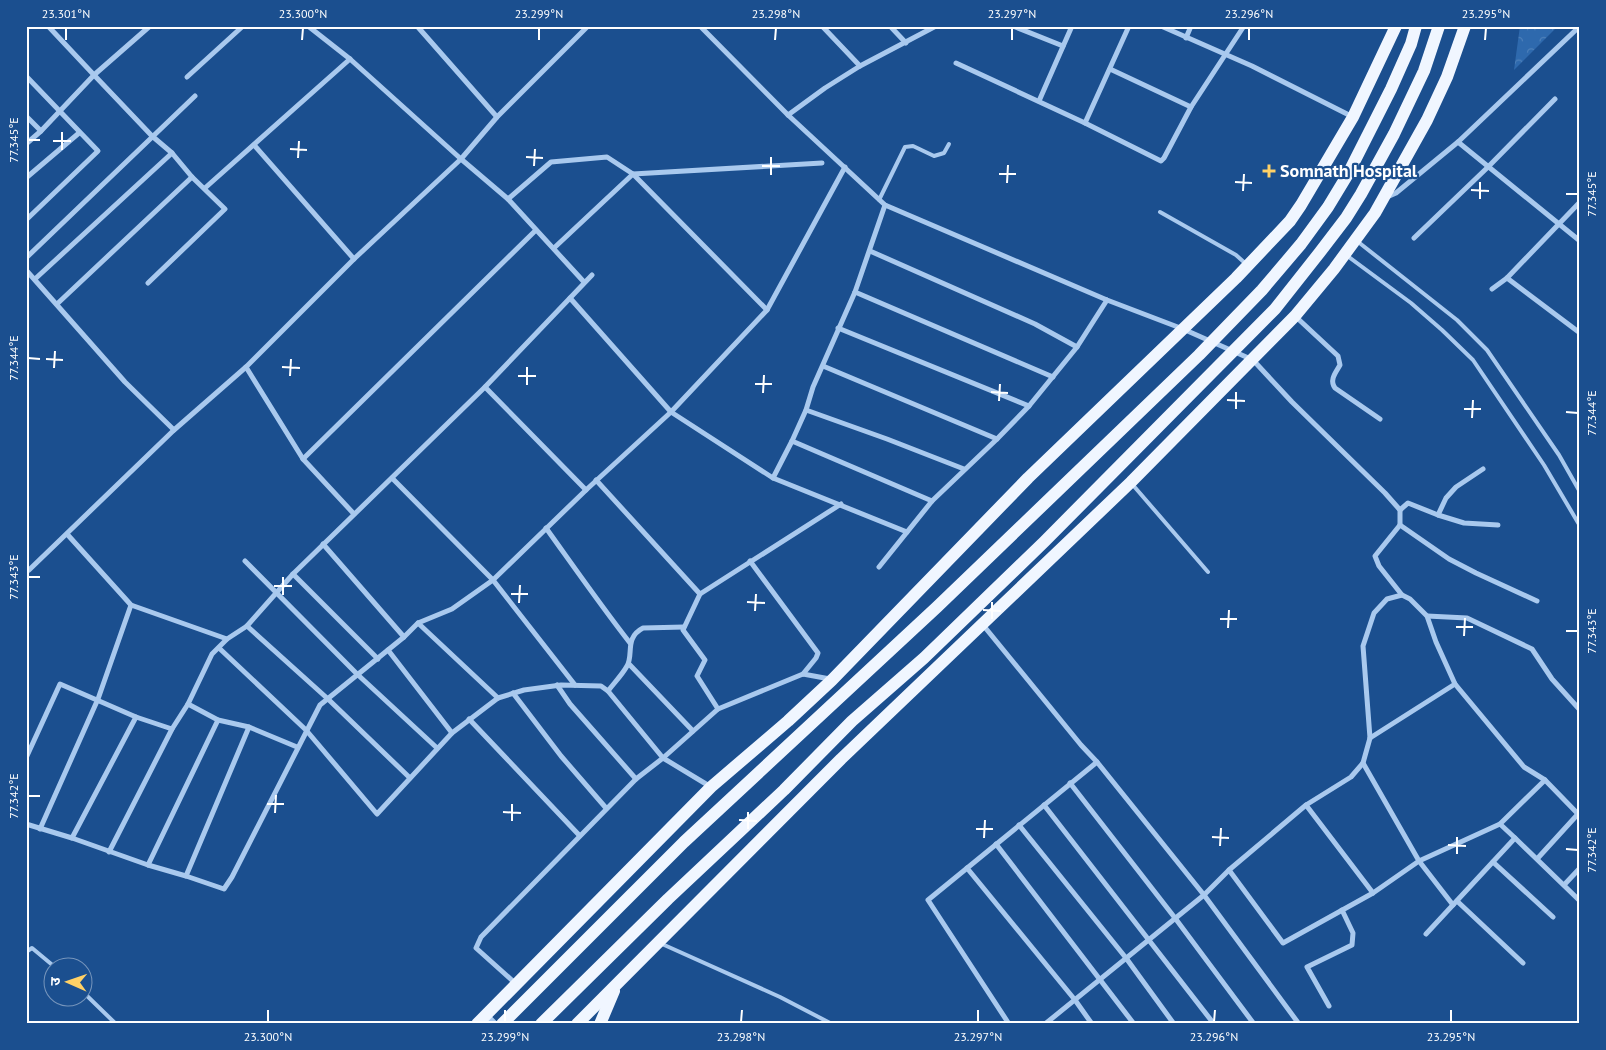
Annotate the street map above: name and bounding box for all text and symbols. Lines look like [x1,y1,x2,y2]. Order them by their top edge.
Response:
text: 23.301°N [42,6,90,21]
text: 23.300°N [279,6,327,21]
text: 23.299°N [515,6,563,21]
text: 23.298°N [752,6,800,21]
text: 23.297°N [988,6,1036,21]
text: 23.296°N [1225,6,1273,21]
text: 23.295°N [1462,6,1510,21]
text: 77.345°E [6,117,21,163]
place label: Somnath Hospital [1280,159,1418,182]
marker: Somnath Hospital [1262,164,1276,178]
text: 77.345°E [1584,171,1599,217]
text: 77.344°E [6,335,21,381]
text: 77.344°E [1584,390,1599,436]
text: 77.343°E [6,554,21,600]
text: 77.343°E [1584,608,1599,654]
text: 77.342°E [6,773,21,819]
text: 77.342°E [1584,827,1599,873]
north arrow [42,958,92,1008]
text: उ [46,976,64,986]
text: 23.300°N [244,1029,292,1044]
text: 23.299°N [481,1029,529,1044]
text: 23.298°N [717,1029,765,1044]
text: 23.297°N [954,1029,1002,1044]
text: 23.296°N [1190,1029,1238,1044]
text: 23.295°N [1427,1029,1475,1044]

